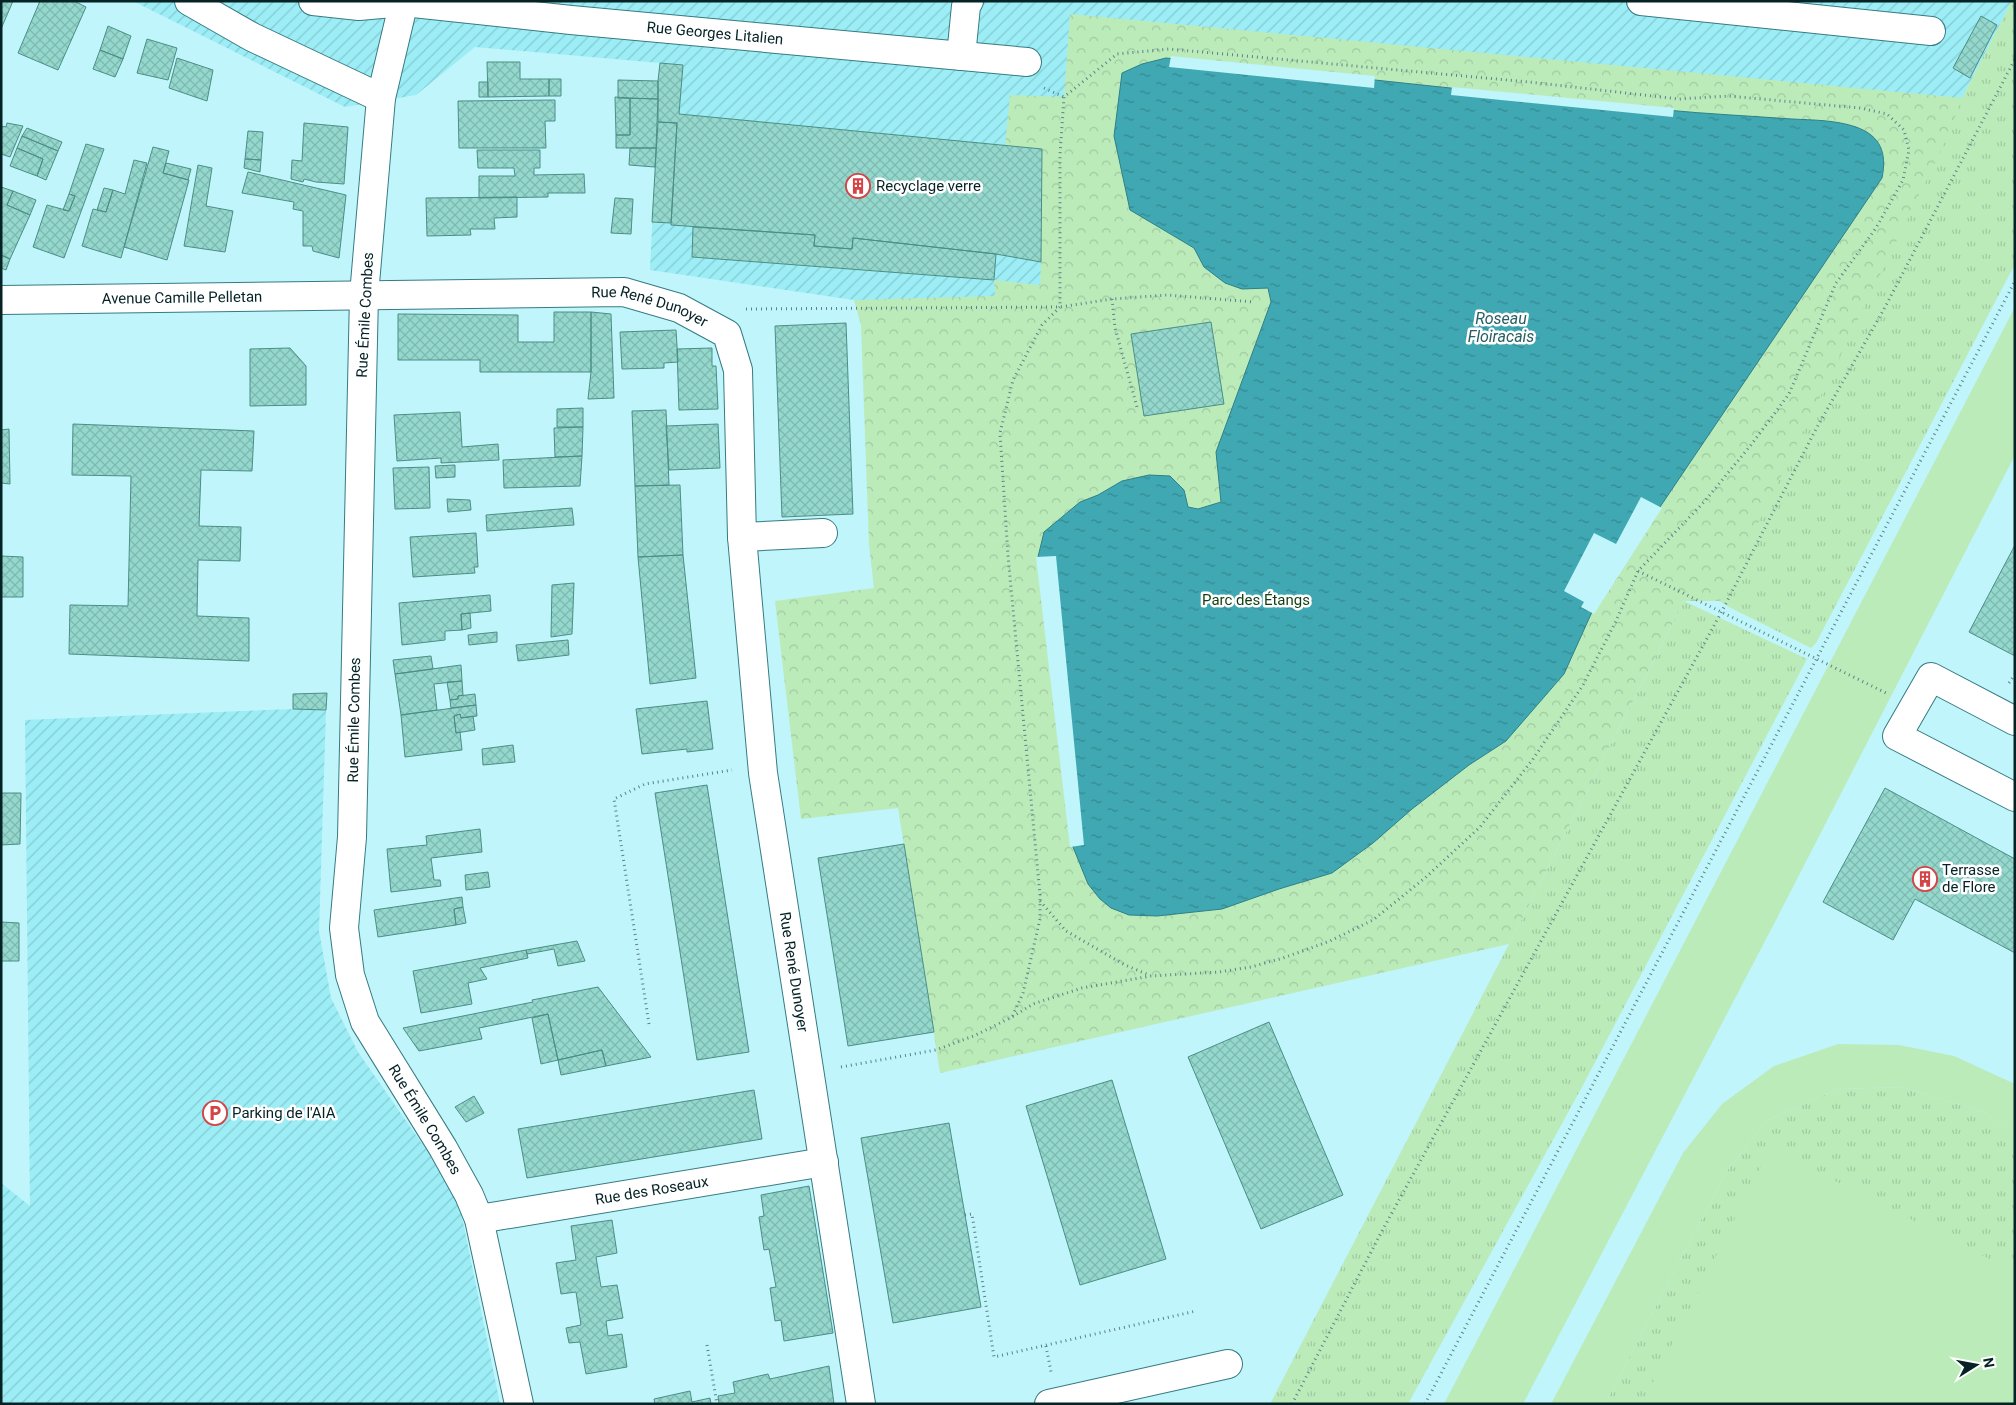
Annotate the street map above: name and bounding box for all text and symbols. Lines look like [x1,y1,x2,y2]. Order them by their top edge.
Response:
street label: Rue Georges Litalien [646,18,784,49]
building icon: Recyclage verre [845,173,871,199]
place label: Recyclage verre [876,177,981,195]
street label: Rue Émile Combes [353,252,377,378]
street label: Rue René Dunoyer [591,282,711,331]
street label: Avenue Camille Pelletan [102,288,262,308]
water label: Roseau Floiracais [1468,309,1534,346]
park label: Parc des Étangs [1202,591,1310,609]
street label: Rue Émile Combes [344,657,364,783]
place label: Terrasse de Flore [1942,861,2000,896]
building icon: Terrasse de Flore [1912,866,1938,892]
street label: Rue René Dunoyer [776,911,812,1033]
street label: Rue Émile Combes [385,1061,465,1178]
parking icon: Parking de l'AIA [202,1100,228,1126]
place label: Parking de l'AIA [232,1104,336,1122]
street label: Rue des Roseaux [594,1172,710,1209]
north arrow [1951,1340,2001,1390]
text: N [1980,1356,1998,1369]

